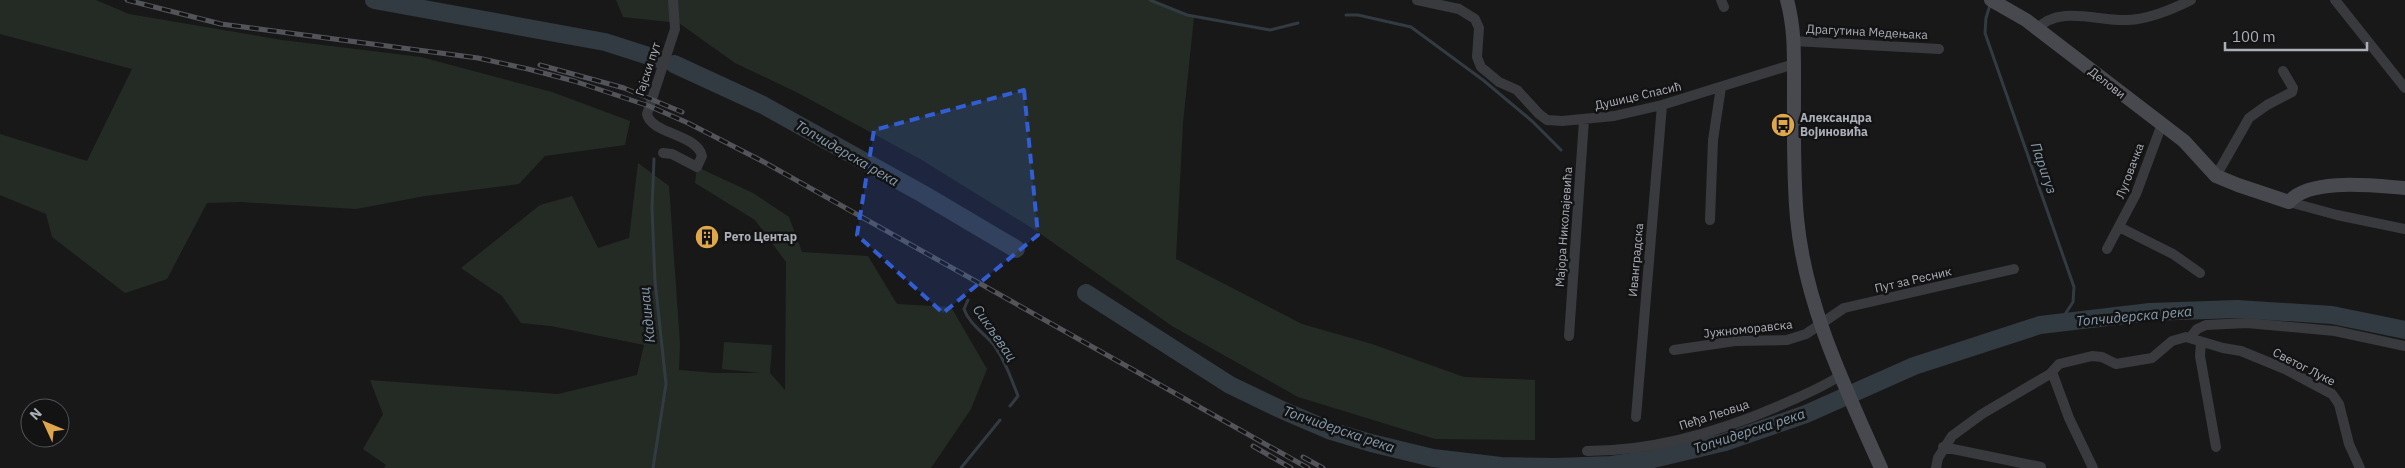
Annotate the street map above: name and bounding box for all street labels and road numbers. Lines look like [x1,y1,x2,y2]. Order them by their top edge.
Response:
street label: Драгутина Медењака [1806,21,1929,42]
street label: Гајски пут [632,40,663,98]
street label: Делови [2086,64,2129,102]
street label: Душице Спасић [1593,78,1683,113]
street label: Луговачка [2112,140,2147,201]
street label: Мајора Николајевића [1552,166,1575,288]
street label: Иванградска [1625,222,1646,297]
street label: Пут за Ресник [1873,263,1953,296]
street label: Јужноморавска [1703,316,1794,341]
street label: Светог Луке [2271,344,2338,389]
street label: Пеђа Леовца [1677,396,1751,433]

